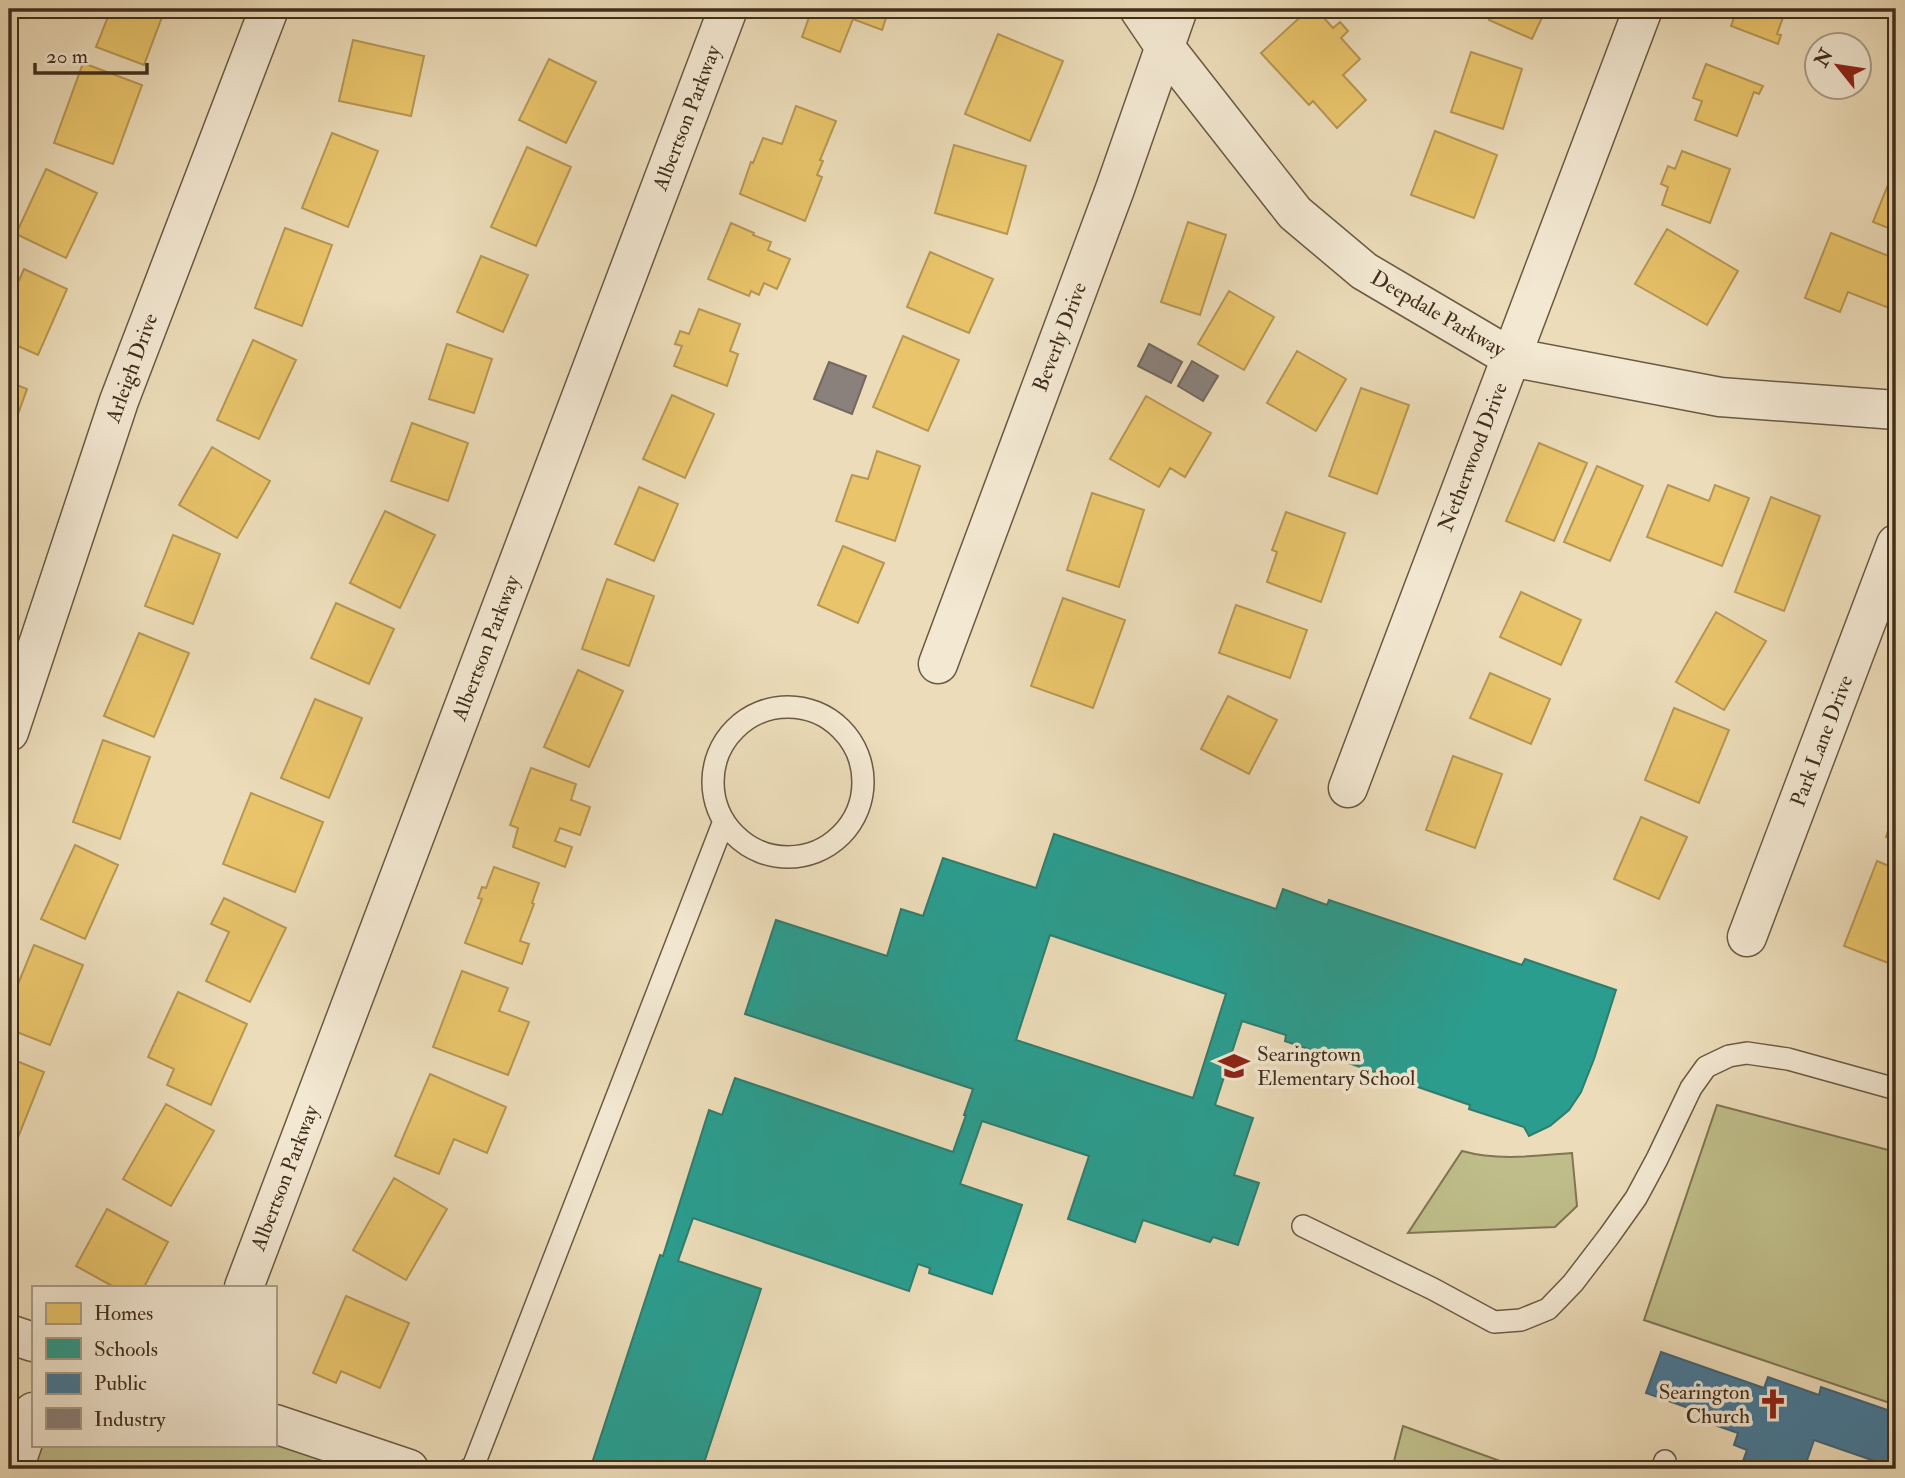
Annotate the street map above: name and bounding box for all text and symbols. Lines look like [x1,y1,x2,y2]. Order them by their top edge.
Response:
scale bar [35,32,147,76]
north arrow [1804,32,1874,102]
street label: Albertson Parkway [647,41,727,195]
text: 20 m [46,43,88,70]
text: N [1809,44,1839,72]
street label: Deepdale Parkway [1366,264,1511,364]
street label: Beverly Drive [1027,278,1093,395]
street label: Arleigh Drive [99,309,164,427]
street label: Netherwood Drive [1432,378,1514,535]
street label: Albertson Parkway [446,571,526,725]
street label: Park Lane Drive [1785,671,1860,811]
place label: Searingtown Elementary School [1257,1041,1416,1092]
school or university icon: Searingtown Elementary School [1217,1049,1251,1083]
street label: Albertson Parkway [245,1101,325,1255]
legend [32,1286,276,1446]
text: Homes [94,1300,153,1327]
text: Schools [94,1336,158,1363]
text: Public [94,1370,147,1397]
place label: Searington Church [1659,1379,1750,1430]
church icon: Searington Church [1756,1387,1790,1421]
text: Industry [94,1406,166,1433]

